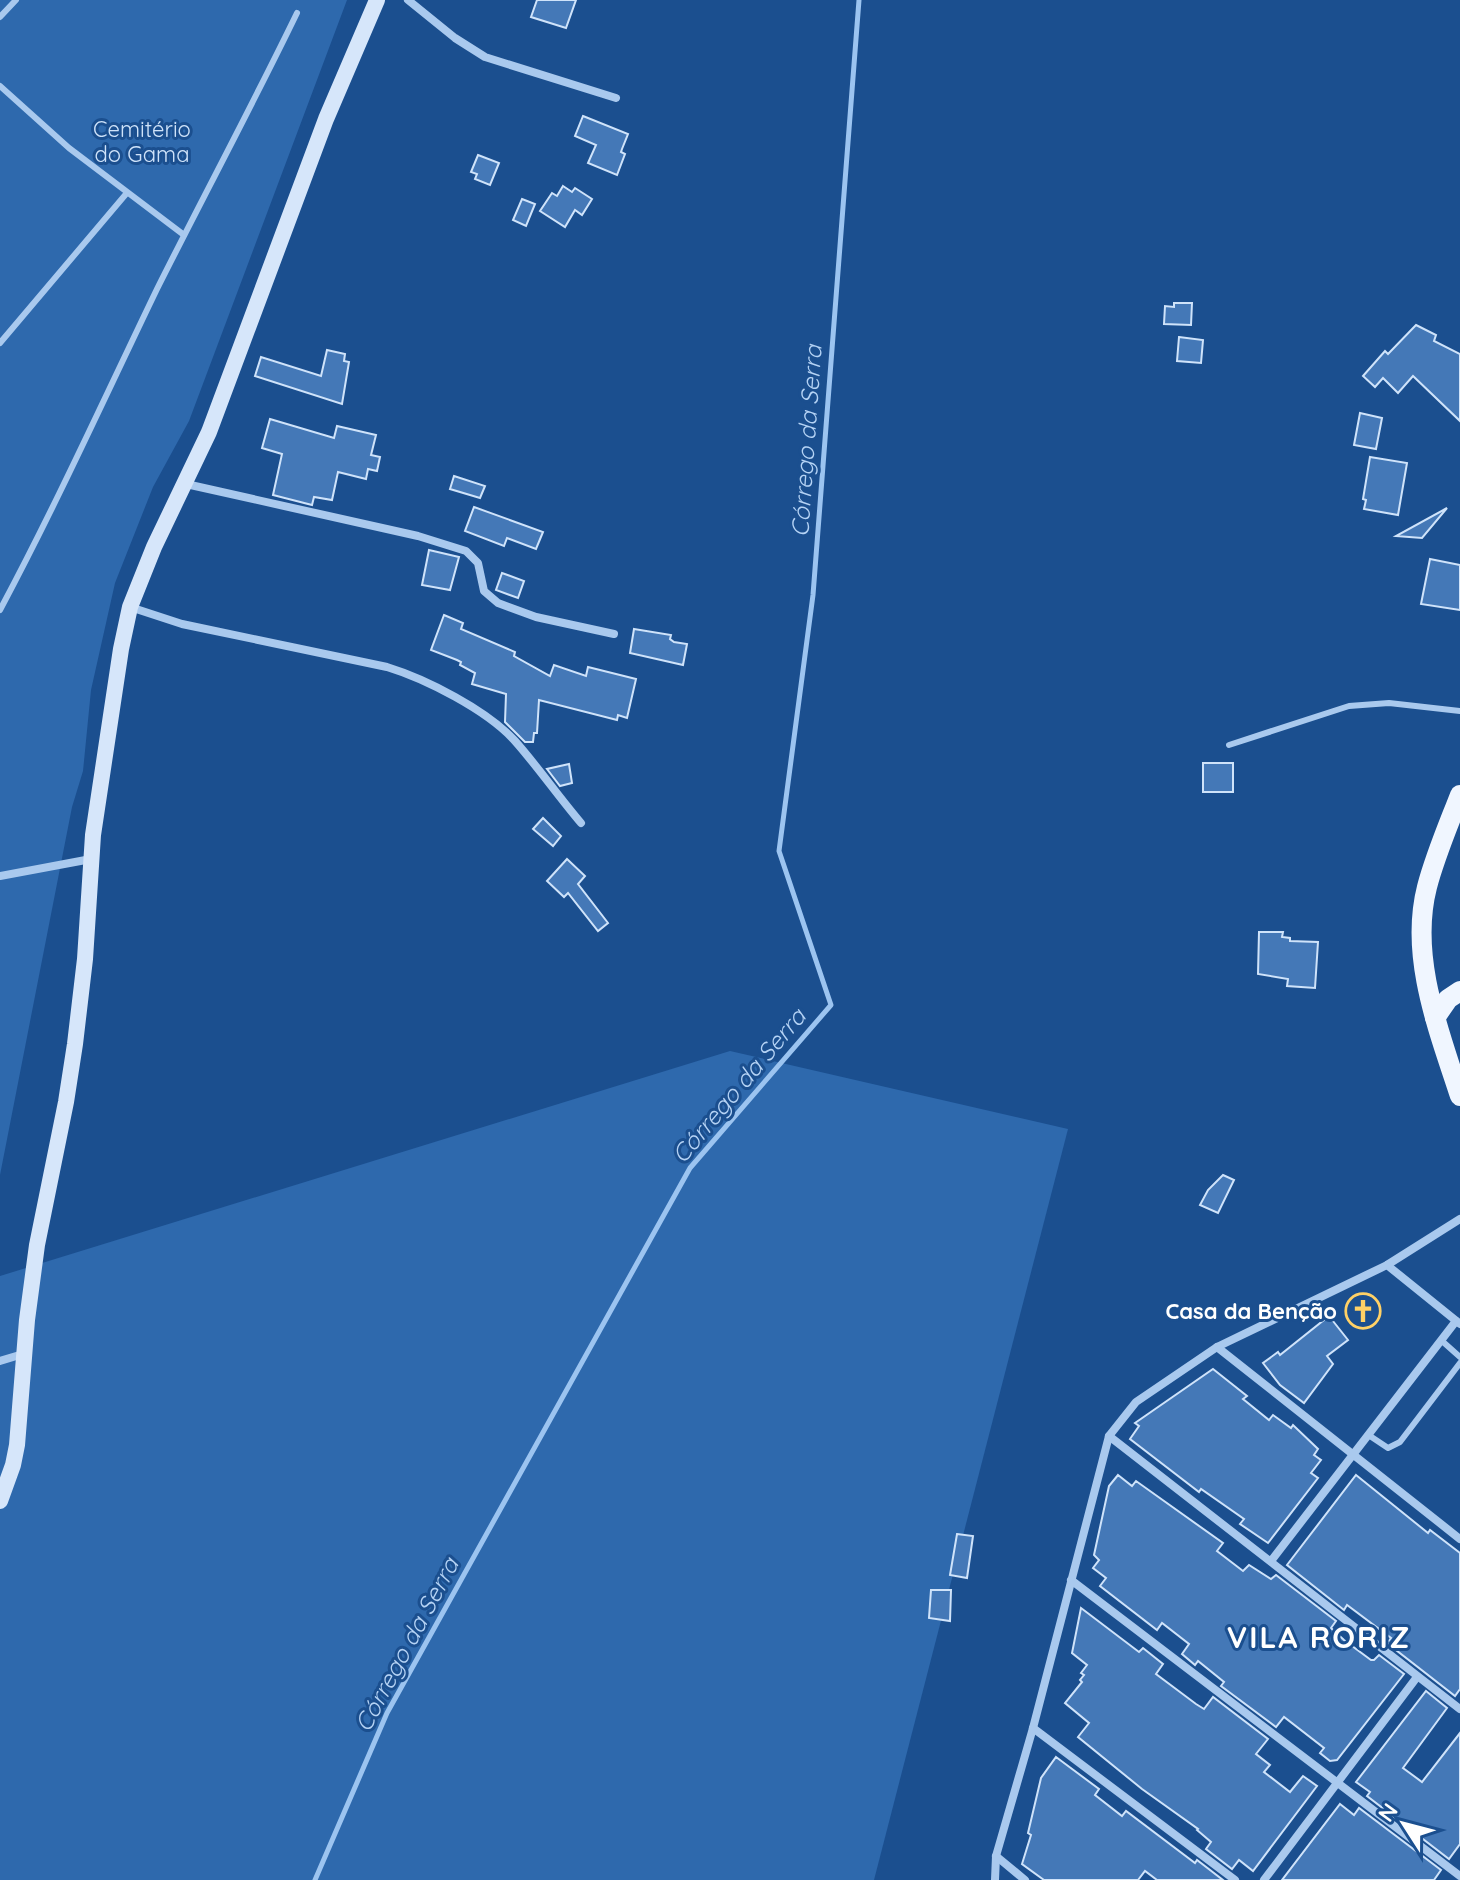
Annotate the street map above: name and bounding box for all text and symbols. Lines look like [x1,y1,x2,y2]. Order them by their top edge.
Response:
park label: Cemitério do Gama [93,115,191,168]
water label: Córrego da Serra [784,342,828,538]
water label: Córrego da Serra [665,1001,813,1169]
church icon: Casa da Benção [1344,1292,1382,1330]
place label: Casa da Benção [1165,1297,1337,1325]
water label: Córrego da Serra [348,1551,465,1737]
district label: VILA RORIZ [1227,1618,1411,1656]
north arrow [1364,1784,1444,1864]
text: N [1372,1797,1404,1827]

